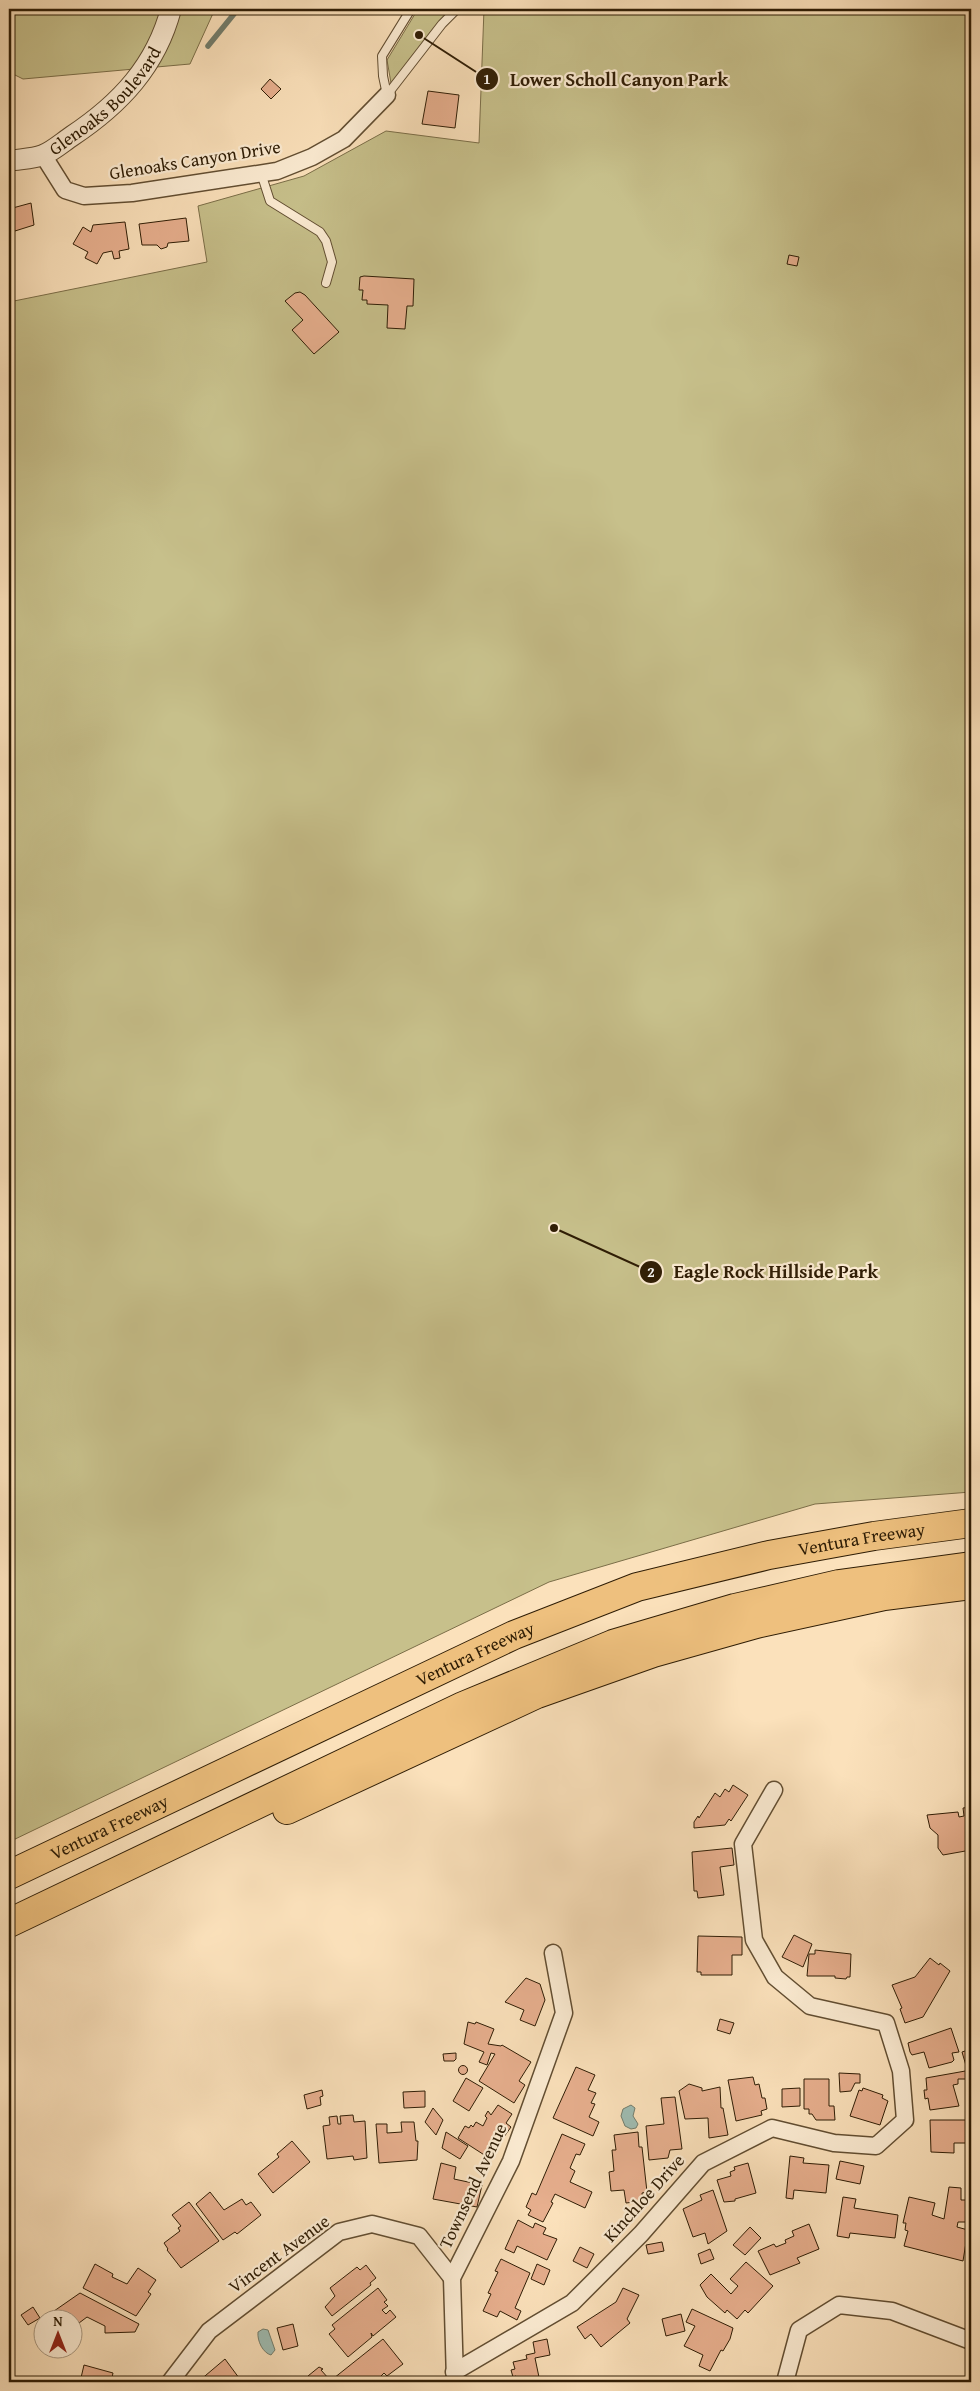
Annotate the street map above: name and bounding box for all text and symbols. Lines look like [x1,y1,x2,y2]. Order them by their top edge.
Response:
street label: Glenoaks Boulevard [43,41,168,162]
callout: Lower Scholl Canyon Park [475,62,738,96]
text: Lower Scholl Canyon Park [510,65,728,93]
text: 1 [483,68,491,89]
street label: Glenoaks Canyon Drive [107,133,282,186]
callout: Eagle Rock Hillside Park [639,1255,888,1289]
text: Eagle Rock Hillside Park [674,1257,878,1285]
text: 2 [647,1261,655,1282]
street label: Ventura Freeway [796,1515,927,1562]
street label: Ventura Freeway [411,1614,538,1693]
street label: Ventura Freeway [45,1787,173,1867]
street label: Townsend Avenue [432,2119,513,2253]
street label: Kinchloe Drive [597,2148,691,2248]
street label: Vincent Avenue [223,2208,335,2300]
north arrow [32,2308,82,2358]
text: N [53,2311,63,2331]

